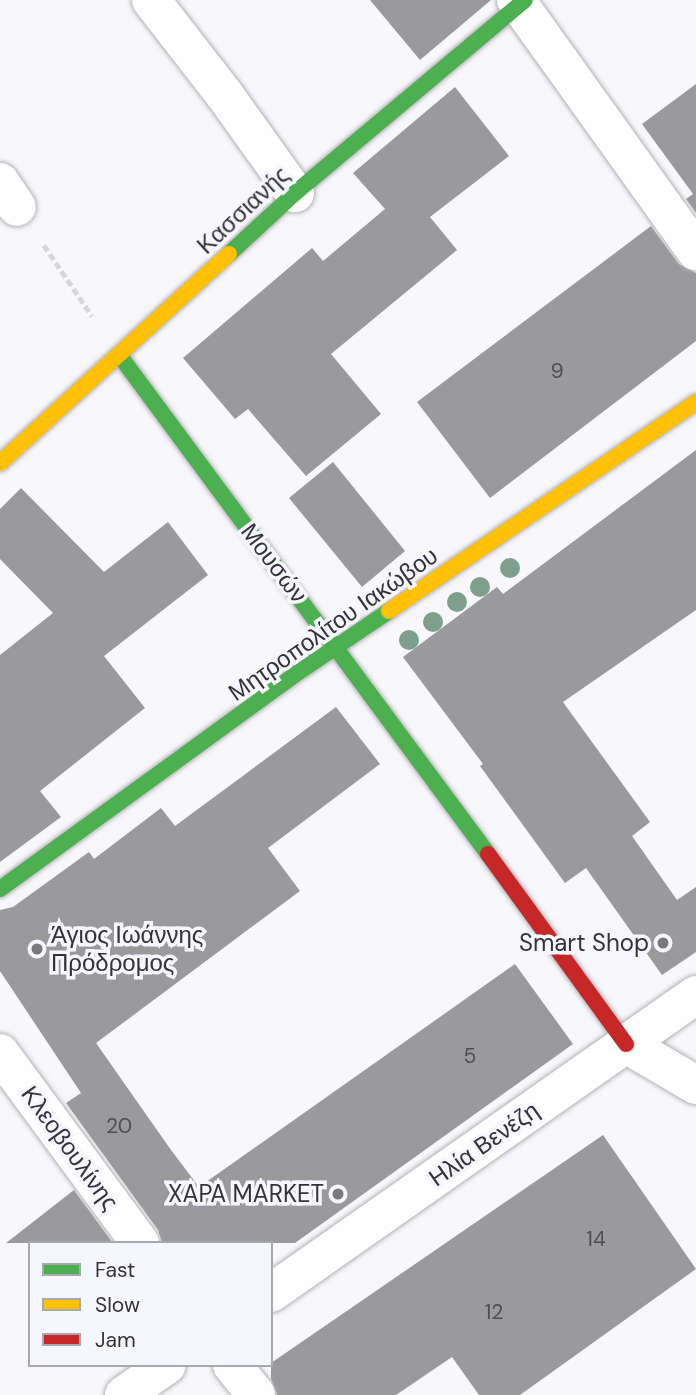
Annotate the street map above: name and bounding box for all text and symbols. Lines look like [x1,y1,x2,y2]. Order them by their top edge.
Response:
street label: Κασσιανής [191,160,295,260]
house number: 9 [550,358,564,384]
street label: Μουσών [235,518,313,608]
street label: Μητροπολίτου Ιακώβου [223,541,443,707]
place label: Άγιος Ιωάννης Πρόδρομος [51,921,203,977]
place label: Smart Shop [519,929,649,957]
marker: Smart Shop [655,935,671,951]
marker: Άγιος Ιωάννης Πρόδρομος [29,941,45,957]
house number: 5 [464,1043,476,1069]
street label: Κλεοβουλίνης [15,1080,125,1216]
street label: Ηλία Βενέζη [423,1096,545,1192]
house number: 20 [106,1113,132,1139]
place label: XAPA MARKET [168,1180,324,1208]
marker: XAPA MARKET [330,1186,346,1202]
house number: 14 [586,1226,606,1252]
legend [28,1241,273,1367]
text: Fast [95,1256,135,1284]
text: Slow [95,1291,140,1319]
house number: 12 [485,1299,503,1325]
text: Jam [95,1326,136,1354]

